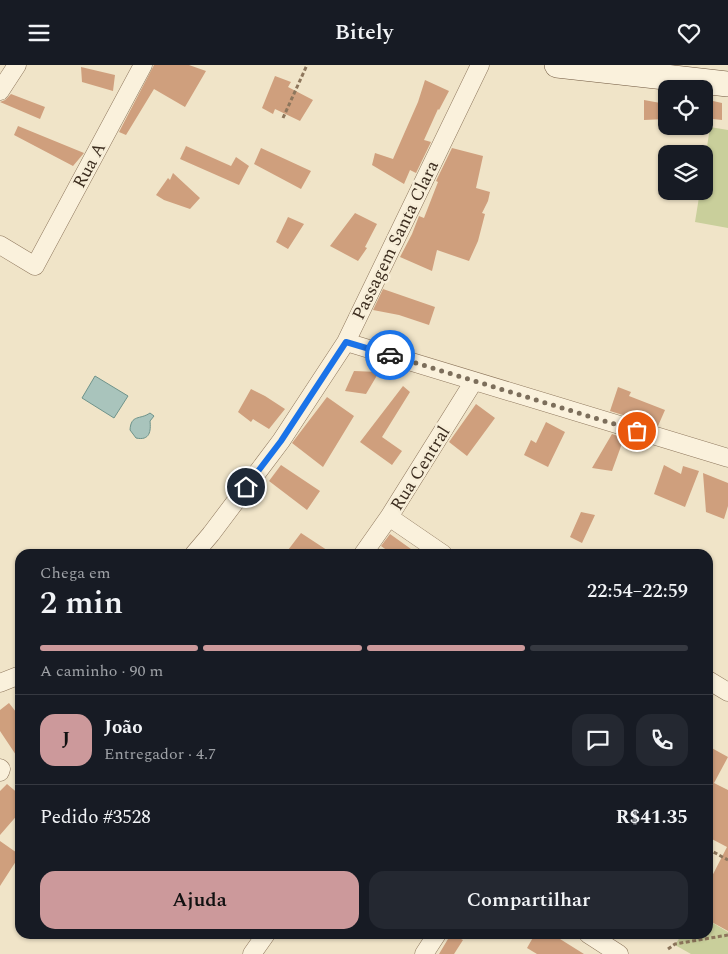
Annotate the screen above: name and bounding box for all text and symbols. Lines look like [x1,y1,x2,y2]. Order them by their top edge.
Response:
text: Bitely [335,16,393,49]
icon: menu [25,19,53,47]
icon: heart [675,19,703,47]
map controls [658,80,713,200]
button: locate [658,80,713,135]
street label: Rua A [66,137,113,193]
button: layers [658,145,713,200]
street label: Passagem Santa Clara [345,156,446,325]
courier [365,330,415,380]
icon: car [376,341,404,369]
pin [616,410,658,452]
icon: bag [623,417,651,445]
street label: Rua Central [384,421,457,516]
pin [225,466,267,508]
icon: home [232,473,260,501]
text: Chega em [40,561,111,585]
text: 22:54–22:59 [587,577,688,606]
text: 2 min [40,579,123,628]
text: A caminho · 90 m [40,659,163,683]
text: João [104,713,143,742]
button: chat [572,714,624,766]
button: phone [636,714,688,766]
text: J [62,725,70,754]
text: Entregador · 4.7 [104,742,216,766]
text: Pedido #3528 [40,803,151,832]
text: R$41.35 [616,803,688,832]
button: Ajuda [40,871,359,929]
button: Compartilhar [369,871,688,929]

